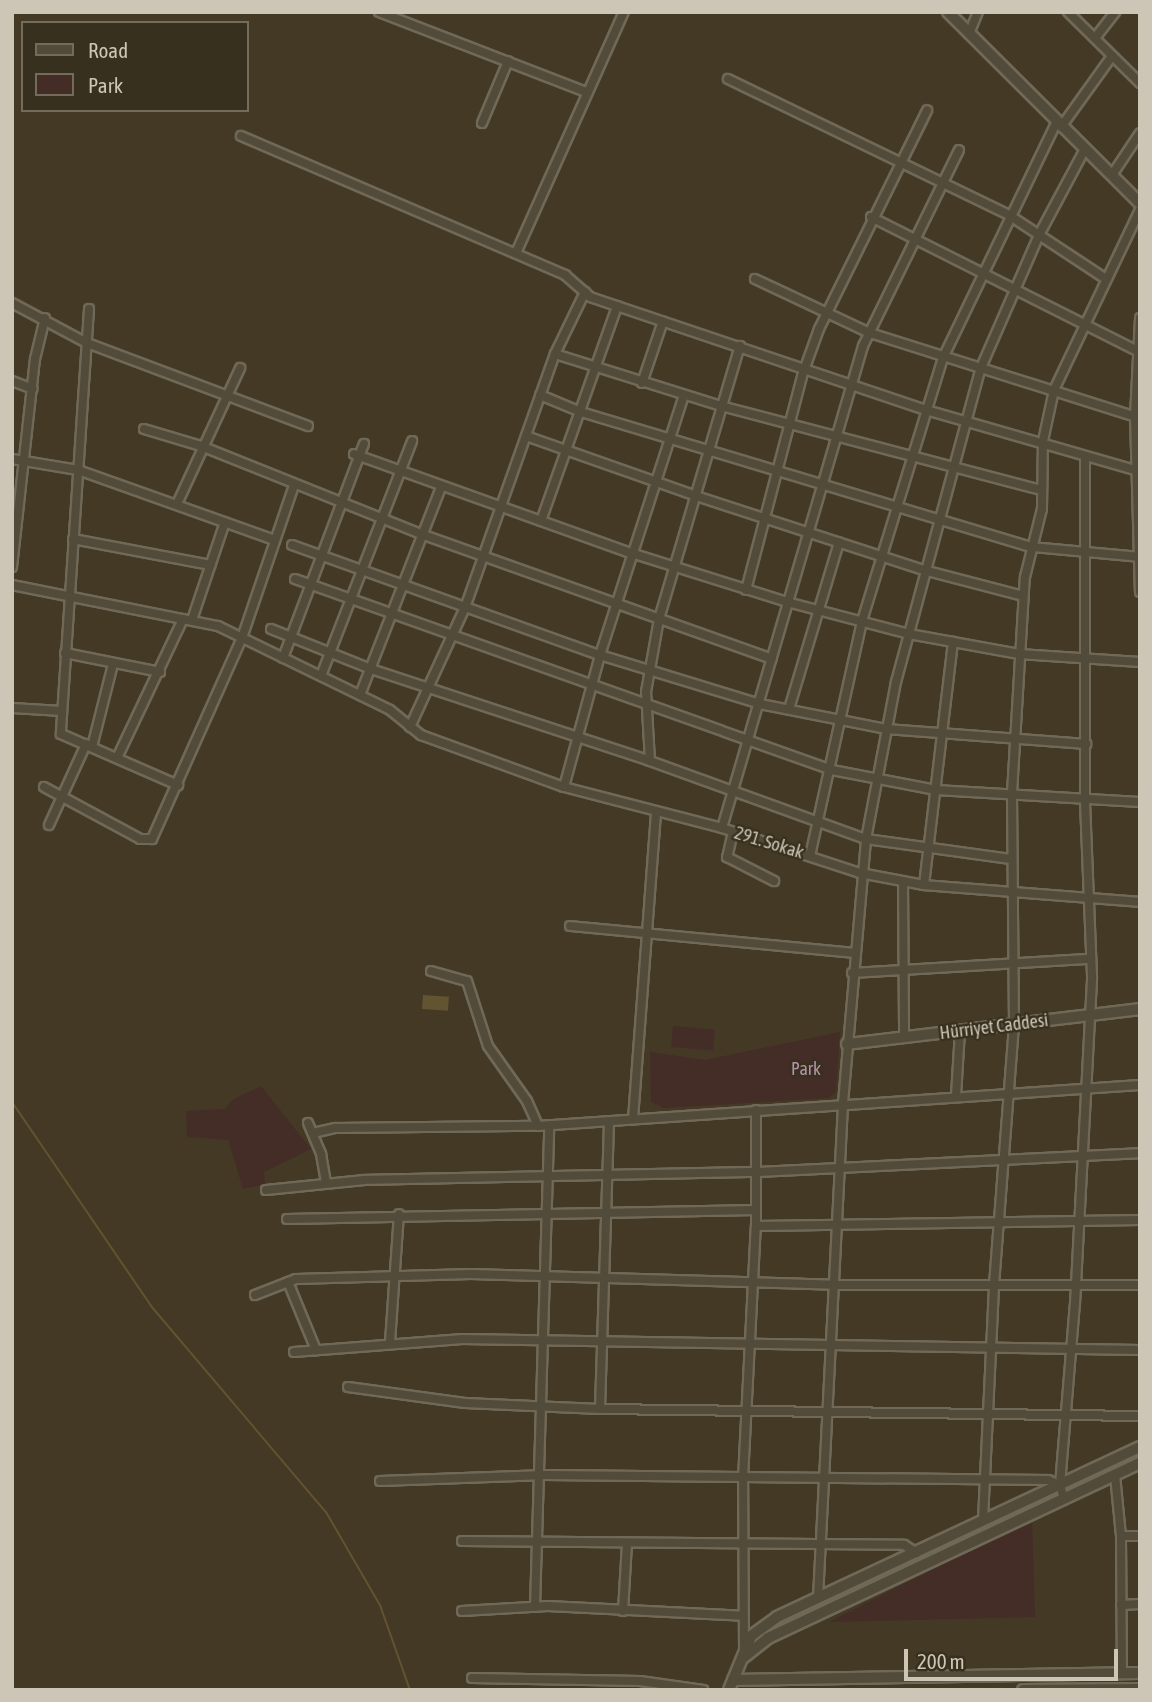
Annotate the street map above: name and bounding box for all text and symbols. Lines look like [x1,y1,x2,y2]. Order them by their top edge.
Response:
legend [21,21,248,112]
text: Road [88,38,128,62]
text: Park [88,73,123,97]
street label: 291. Sokak [732,822,806,864]
street label: Hürriyet Caddesi [939,1010,1049,1044]
park label: Park [791,1058,821,1080]
scale bar [907,1636,1120,1680]
text: 200 m [917,1649,965,1673]

